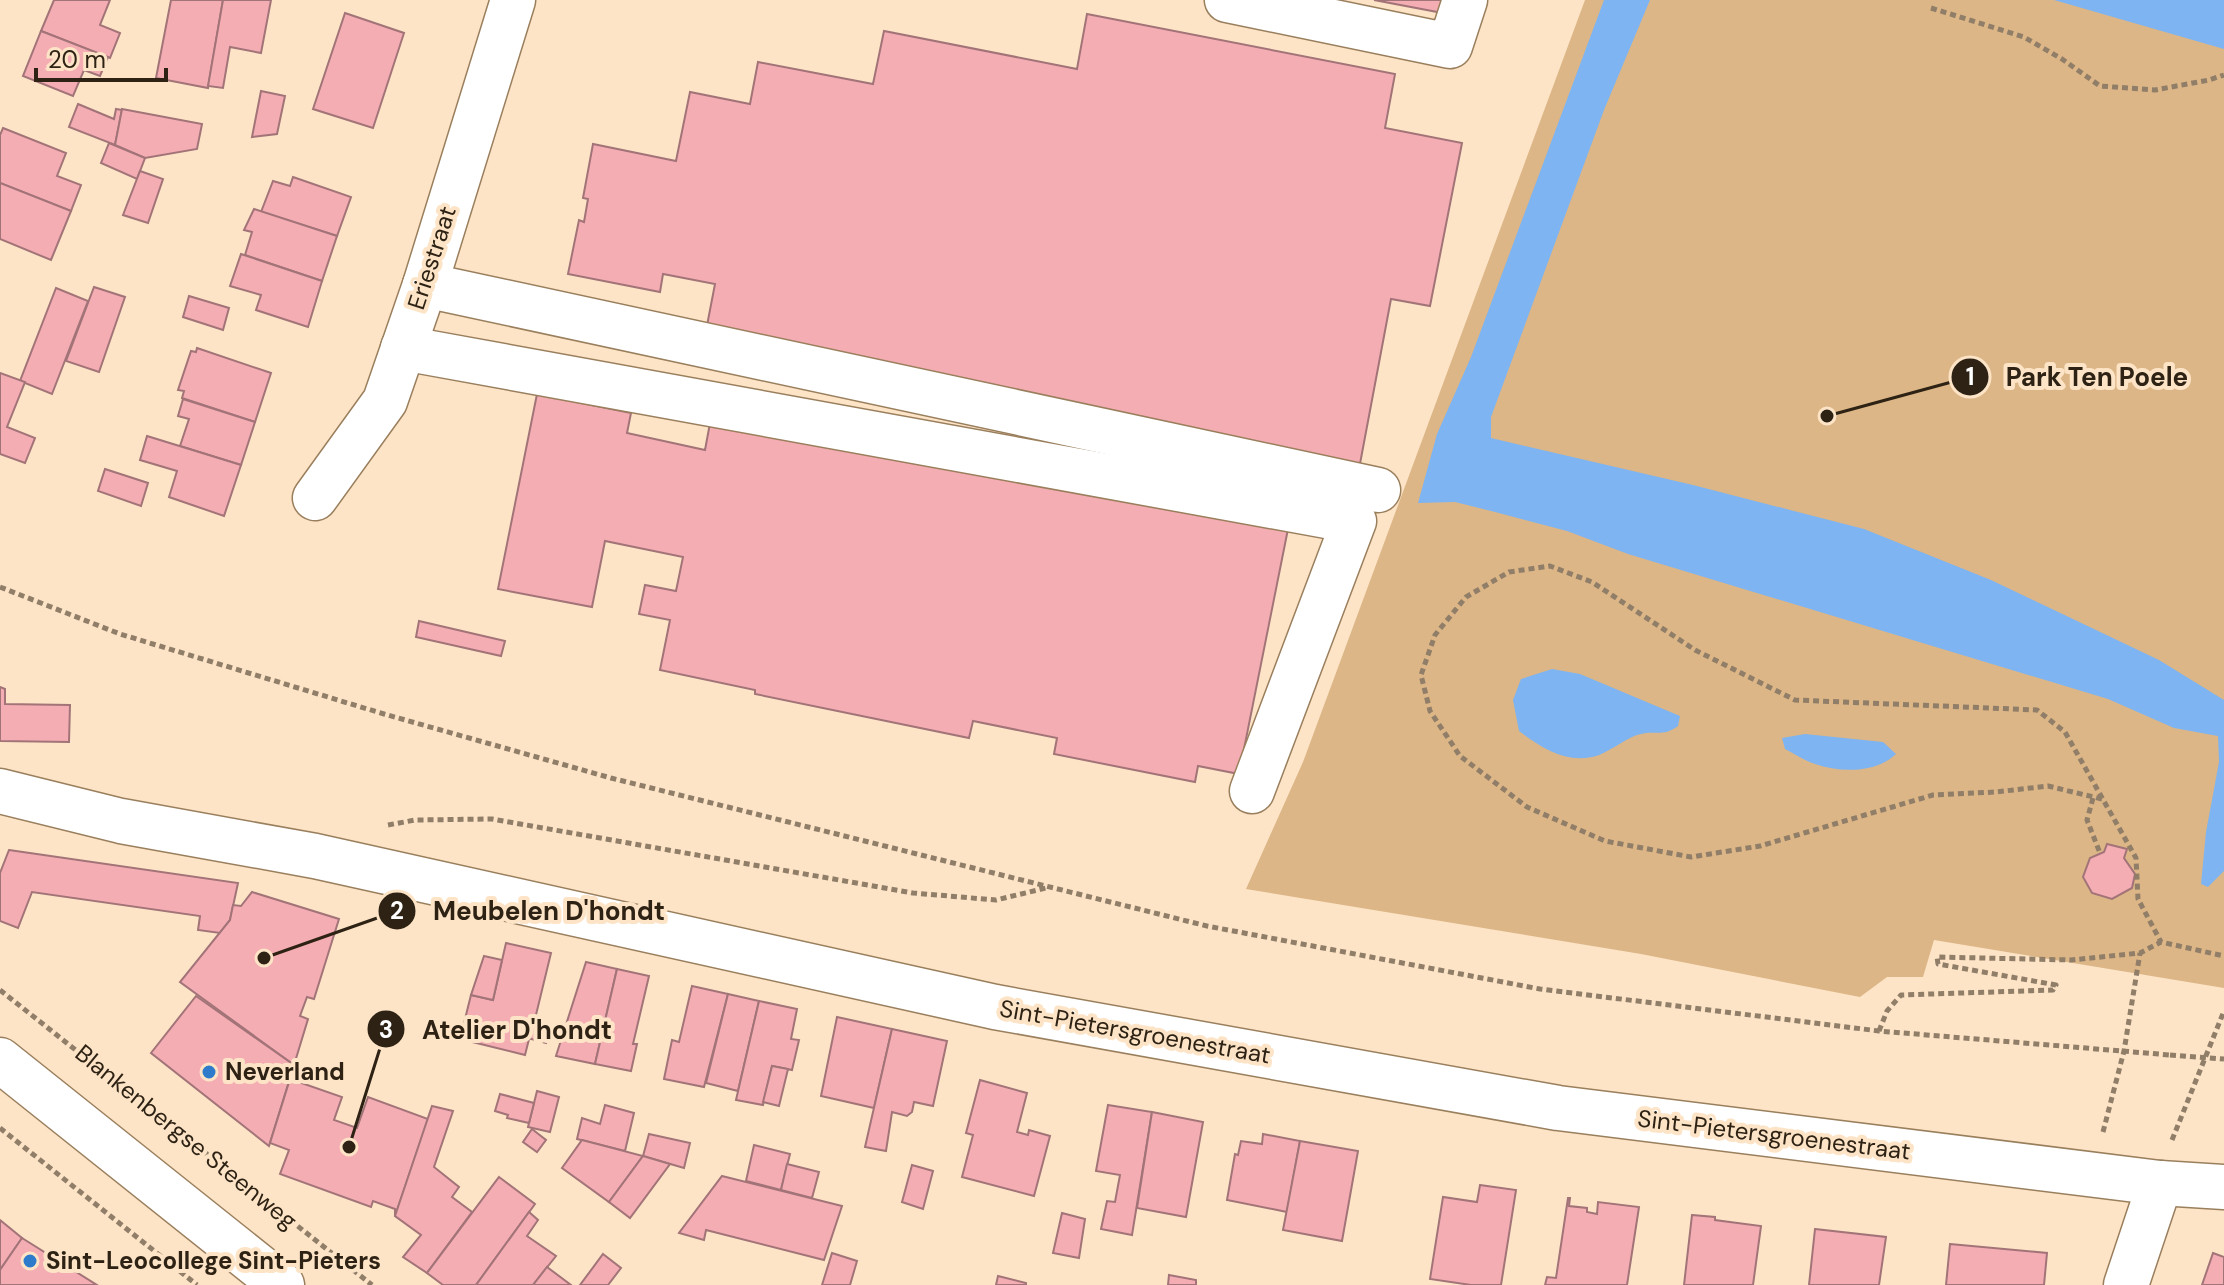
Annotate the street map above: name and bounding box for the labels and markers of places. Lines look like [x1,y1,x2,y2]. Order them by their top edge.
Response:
callout: Park Ten Poele [1950,352,2205,402]
callout: Meubelen D'hondt [377,886,681,936]
callout: Atelier D'hondt [366,1004,628,1054]
place label: Neverland [225,1056,345,1087]
marker: Neverland [200,1063,218,1081]
place label: Sint-Leocollege Sint-Pieters [46,1245,381,1276]
marker: Sint-Leocollege Sint-Pieters [21,1252,39,1270]

